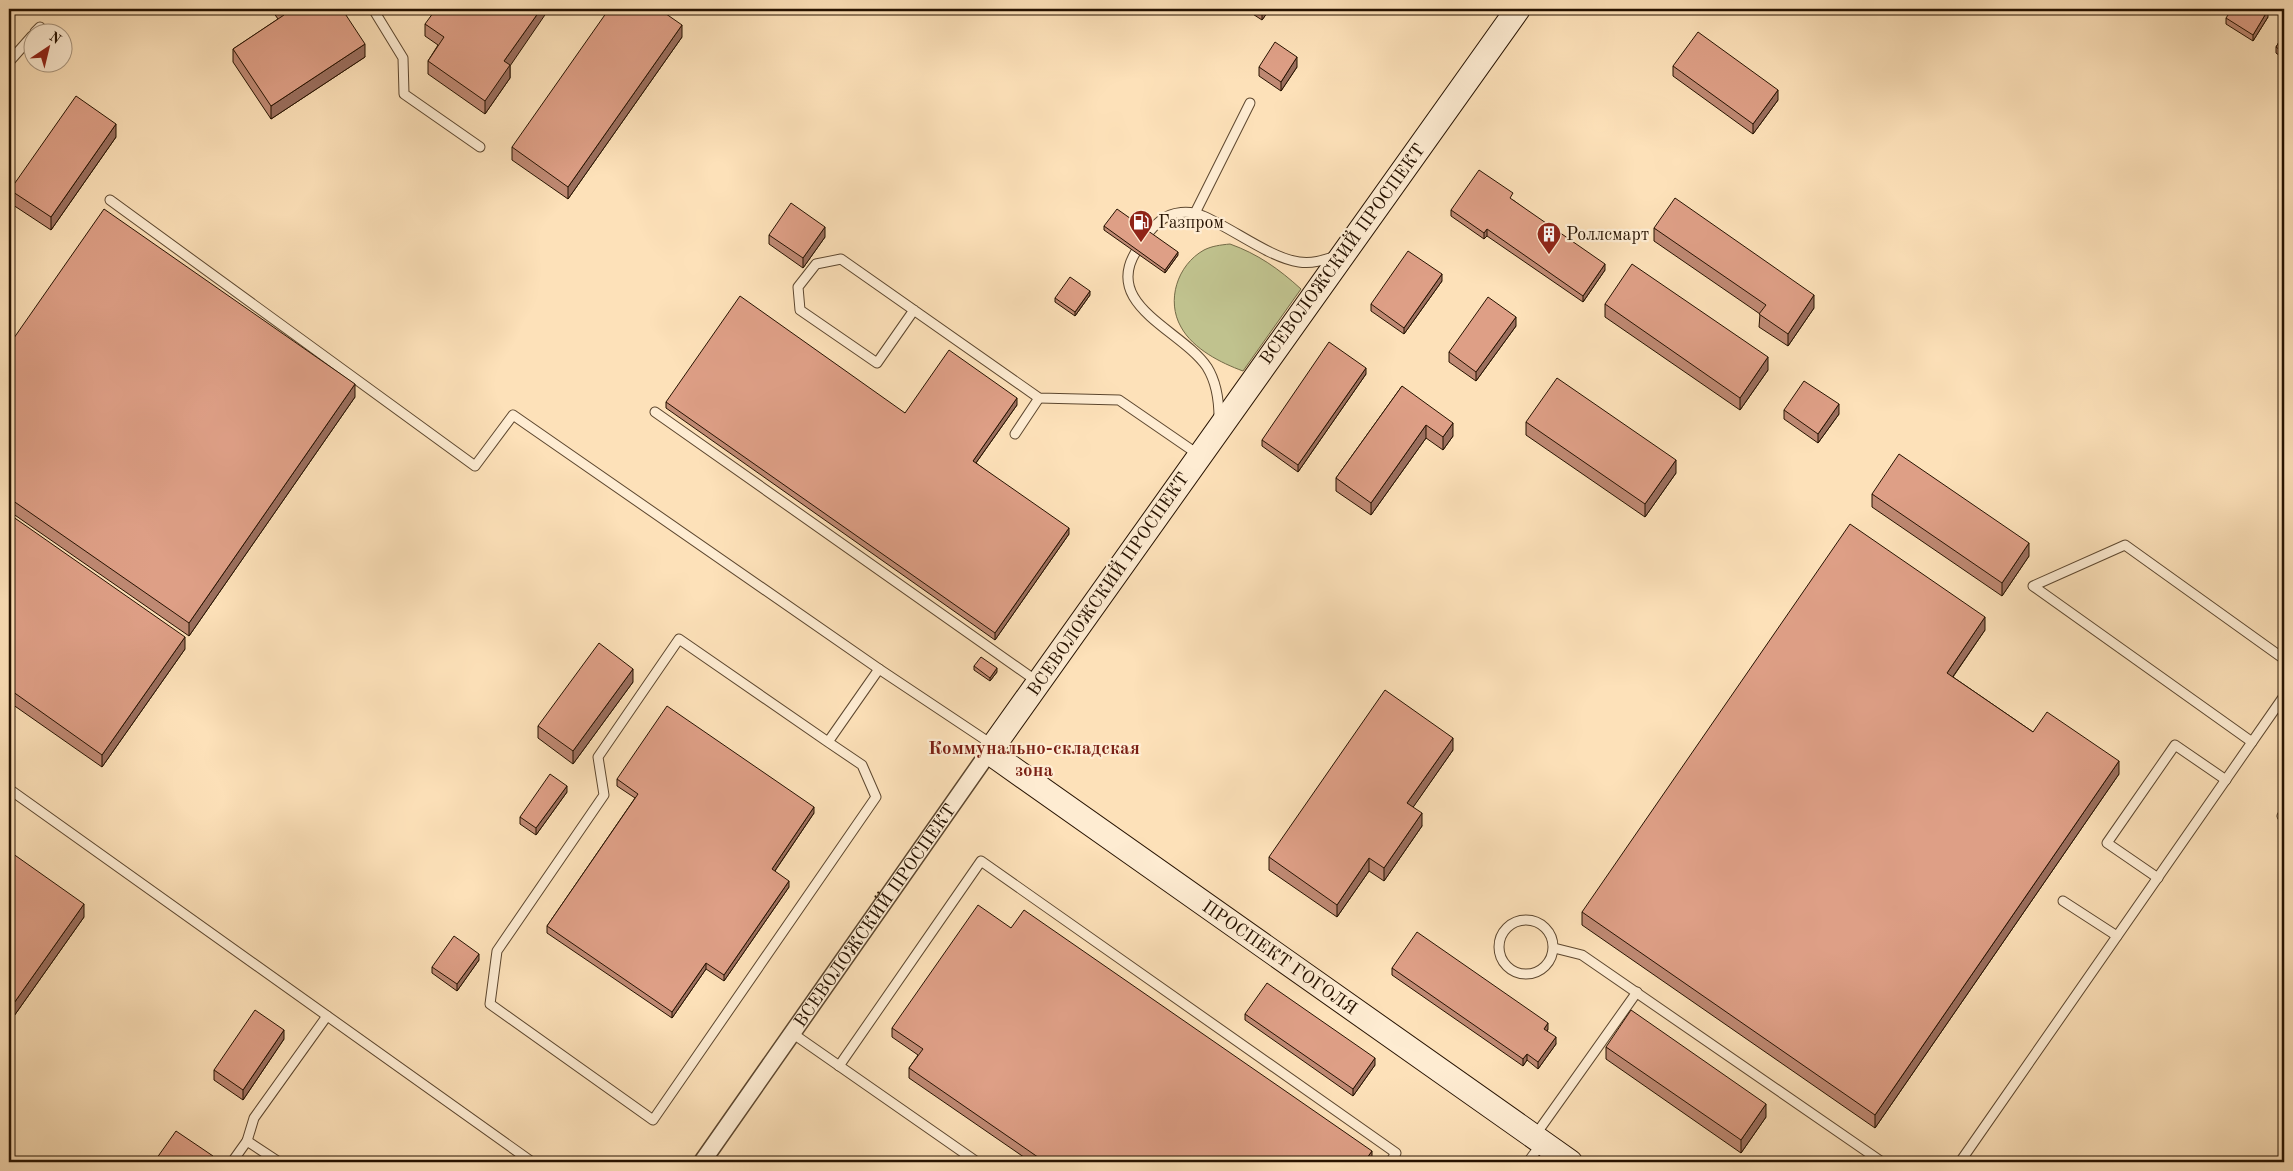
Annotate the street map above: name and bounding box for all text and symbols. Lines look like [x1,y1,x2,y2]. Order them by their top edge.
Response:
north arrow [22,22,72,72]
text: N [46,29,64,47]
street label: ВСЕВОЛОЖСКИЙ ПРОСПЕКТ [1254,139,1429,368]
fuel station icon: Газпром [1128,209,1154,243]
place label: Газпром [1158,214,1224,232]
building icon: Роллсмарт [1536,221,1562,255]
place label: Роллсмарт [1566,226,1649,244]
street label: ВСЕВОЛОЖСКИЙ ПРОСПЕКТ [1021,467,1193,699]
district label: Коммунально-складская зона [928,740,1140,781]
street label: ВСЕВОЛОЖСКИЙ ПРОСПЕКТ [791,801,960,1031]
street label: ПРОСПЕКТ ГОГОЛЯ [1199,898,1360,1019]

